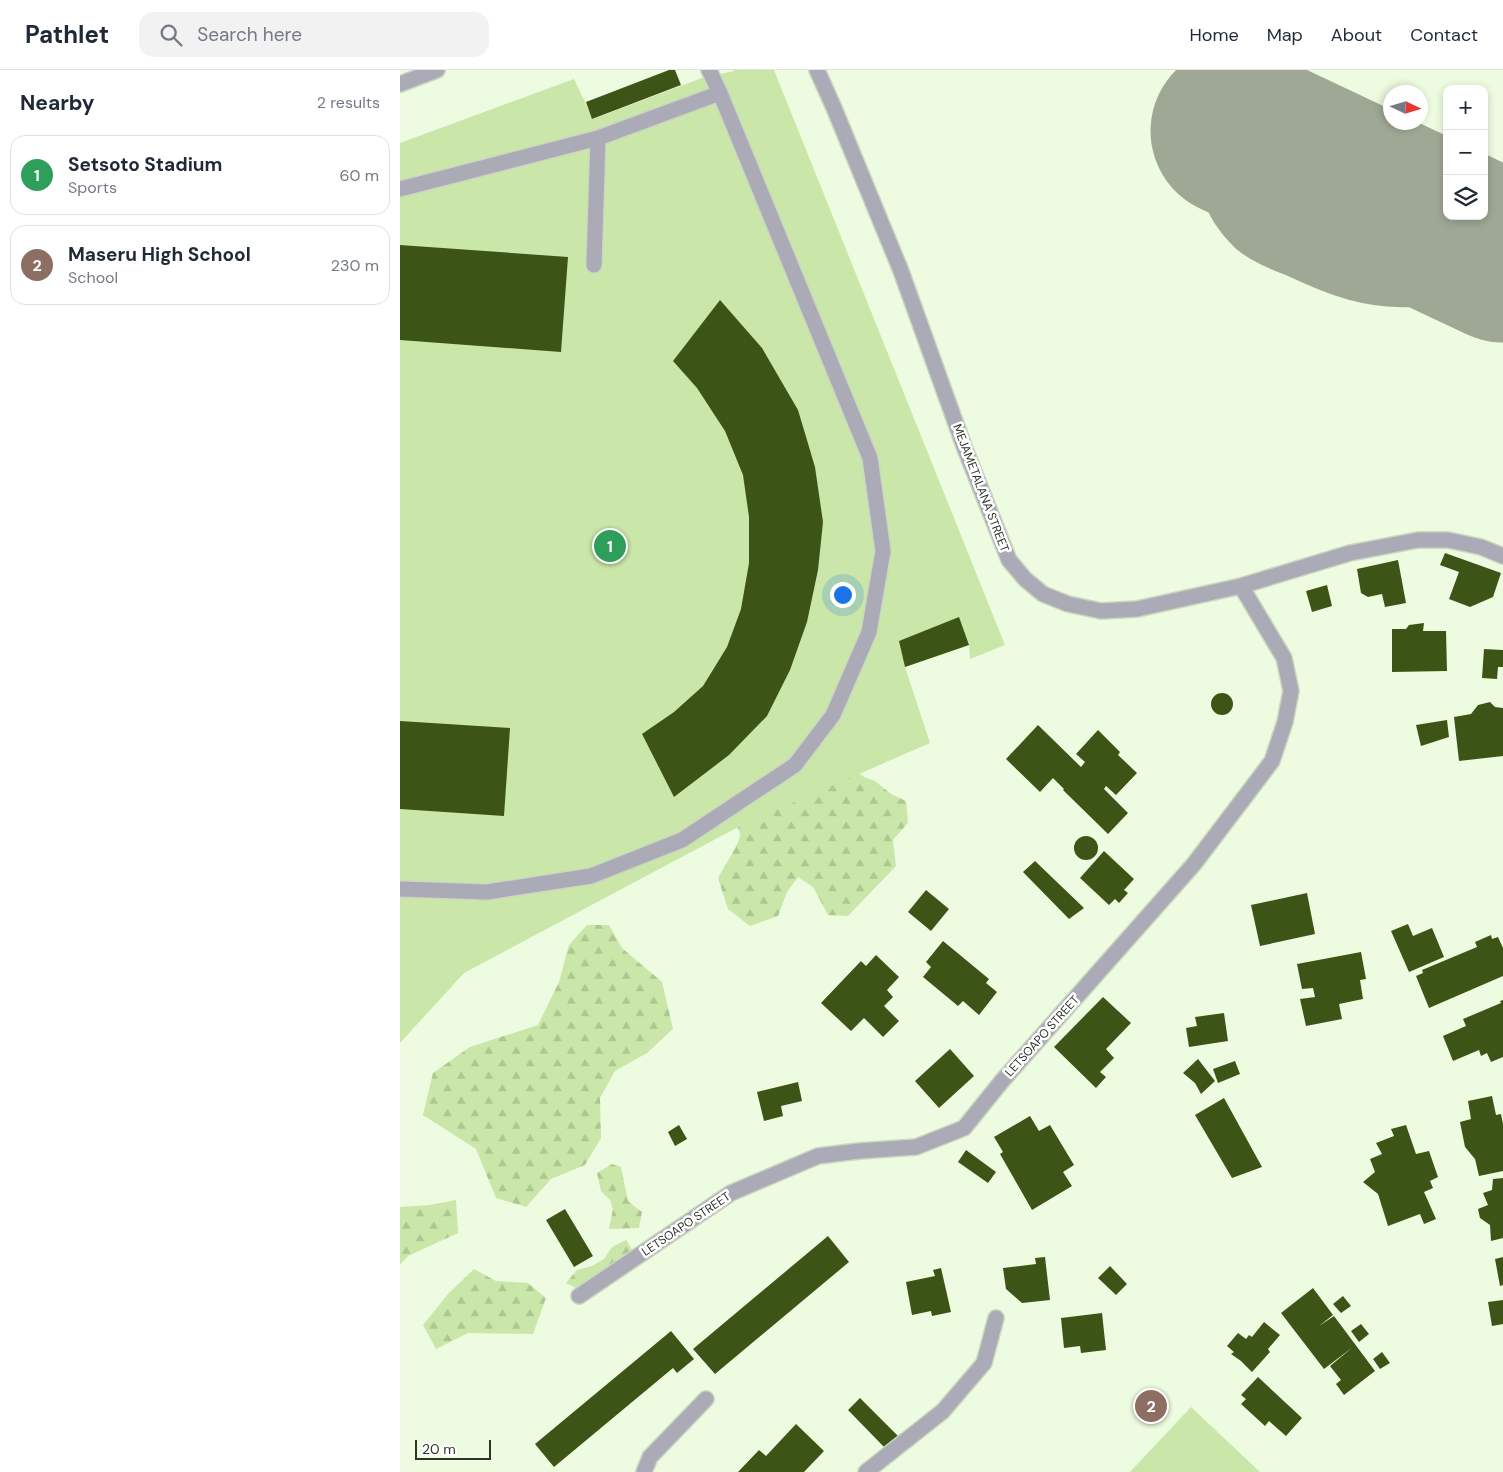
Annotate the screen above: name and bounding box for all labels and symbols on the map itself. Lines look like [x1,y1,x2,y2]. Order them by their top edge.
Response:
north arrow [1383,85,1428,130]
street label: MEJAMETALANA STREET [949,422,1013,554]
pin: 1 [594,527,626,565]
your location [830,582,856,608]
street label: LETSOAPO STREET [1001,992,1083,1080]
street label: LETSOAPO STREET [639,1188,734,1260]
pin: 2 [1135,1387,1167,1425]
scale bar [415,1437,491,1460]

